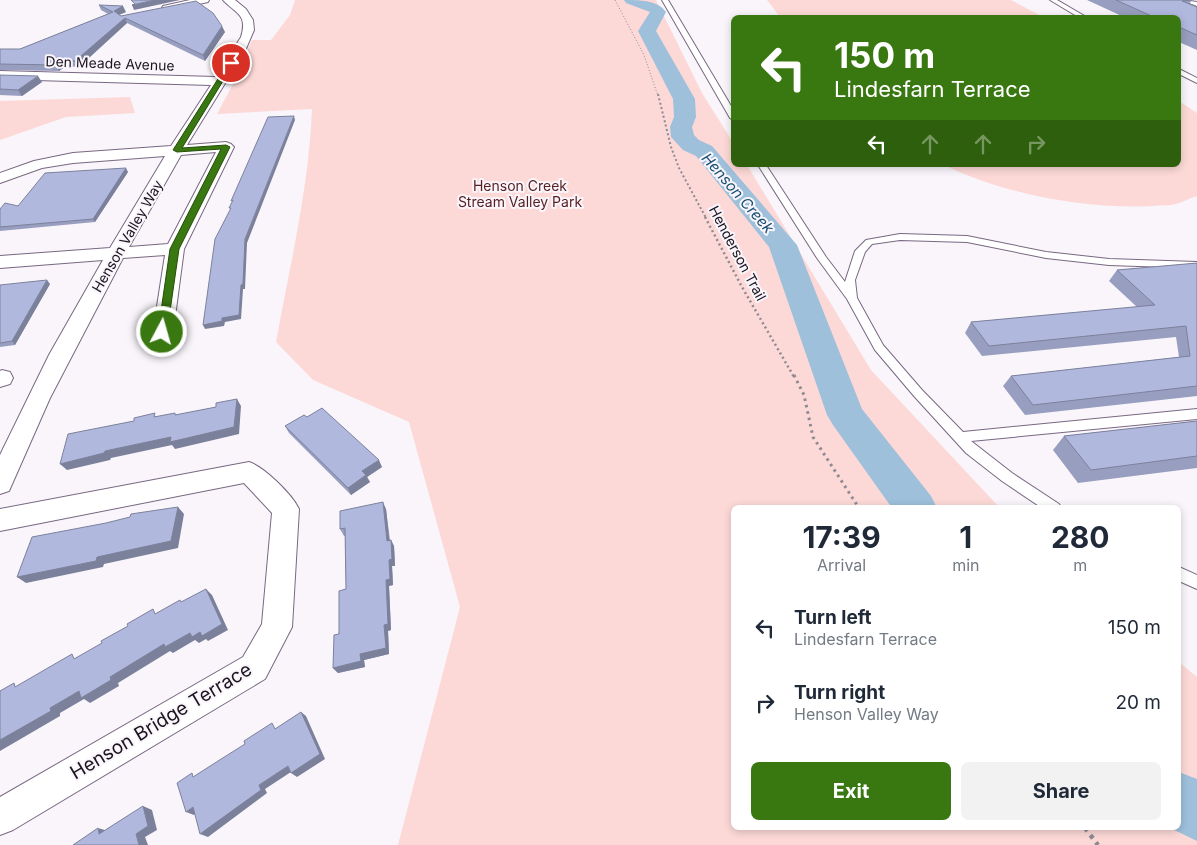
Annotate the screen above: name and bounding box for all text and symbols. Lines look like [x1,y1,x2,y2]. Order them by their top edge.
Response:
text: 150 m [834,34,935,76]
icon: left [751,35,816,100]
pin [210,42,252,84]
icon: arrive [217,49,245,77]
street label: Den Meade Avenue [45,52,175,74]
text: Lindesfarn Terrace [834,76,1031,102]
icon: left [863,130,891,158]
icon: ahead [916,130,944,158]
icon: ahead [969,130,997,158]
icon: right [1022,130,1050,158]
water label: Henson Creek [698,149,779,238]
street label: Henson Valley Way [88,177,166,295]
park label: Henson Creek Stream Valley Park [458,177,582,210]
street label: Henderson Trail [706,203,770,303]
position arrow [135,305,187,357]
text: 17:39 [802,519,881,555]
text: 1 [959,519,972,555]
text: 280 [1051,519,1110,555]
text: Arrival [817,555,866,575]
text: min [952,555,979,575]
text: m [1073,555,1087,575]
text: Turn left [794,606,872,629]
icon: left [751,614,779,642]
text: 150 m [1108,616,1161,639]
text: Lindesfarn Terrace [794,629,937,649]
street label: Henson Bridge Terrace [66,658,256,784]
text: Turn right [794,681,885,704]
icon: right [751,689,779,717]
text: 20 m [1115,691,1161,714]
text: Henson Valley Way [794,704,939,724]
button: Exit [751,762,951,820]
button: Share [961,762,1161,820]

